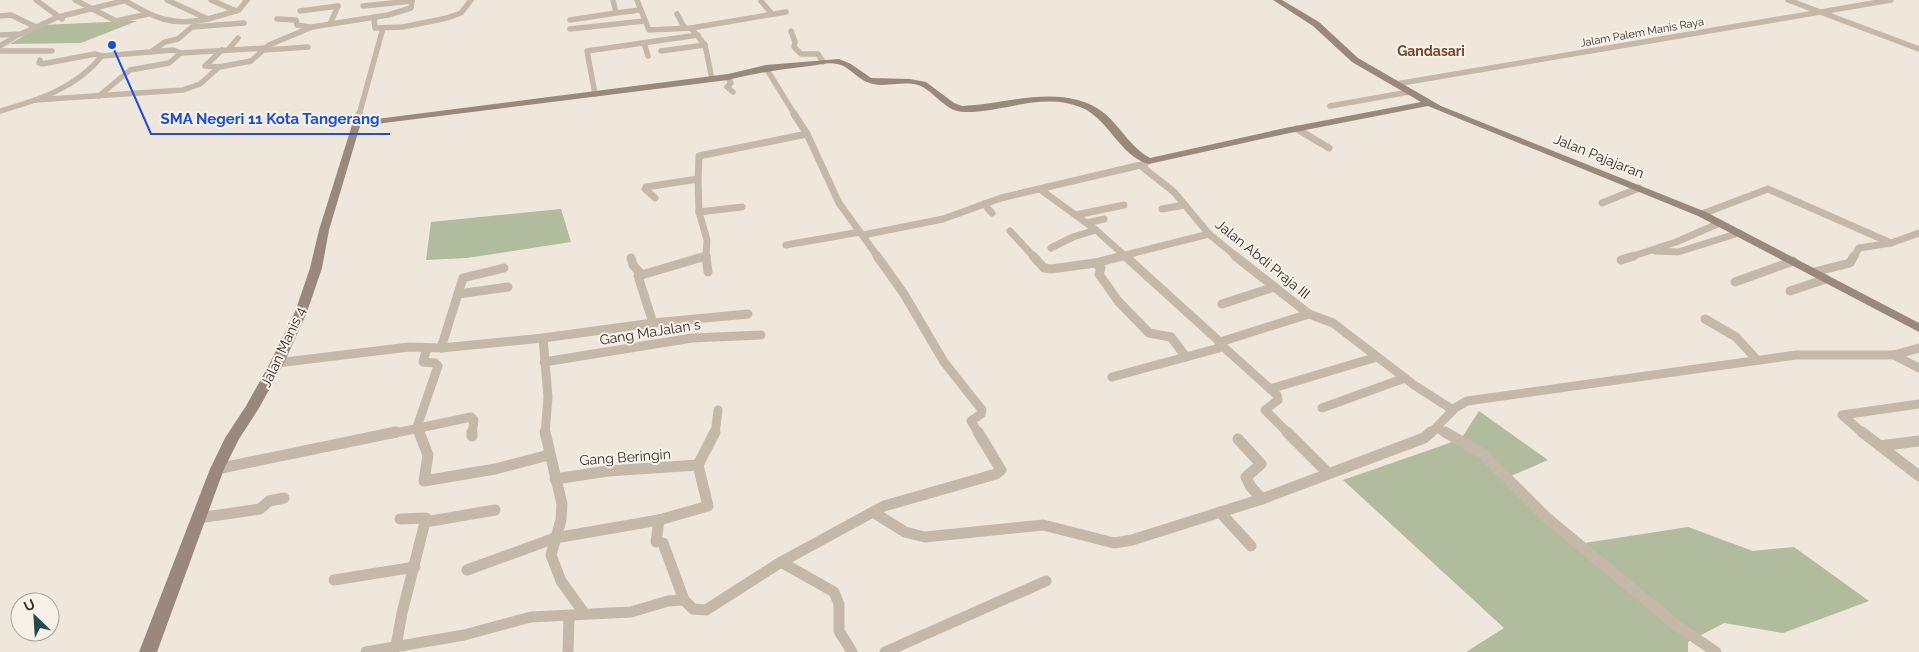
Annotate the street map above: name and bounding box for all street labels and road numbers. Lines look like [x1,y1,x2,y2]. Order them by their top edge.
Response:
street label: Jalam Palem Manis Raya [1579,15,1705,50]
street label: Jalan Pajajaran [1552,131,1646,181]
street label: Jalan Abdi Praja III [1213,216,1313,302]
street label: Jalan Manis 4 [257,304,309,390]
street label: Gang MaJalan s [598,316,702,348]
street label: Gang Beringin [579,446,671,468]

